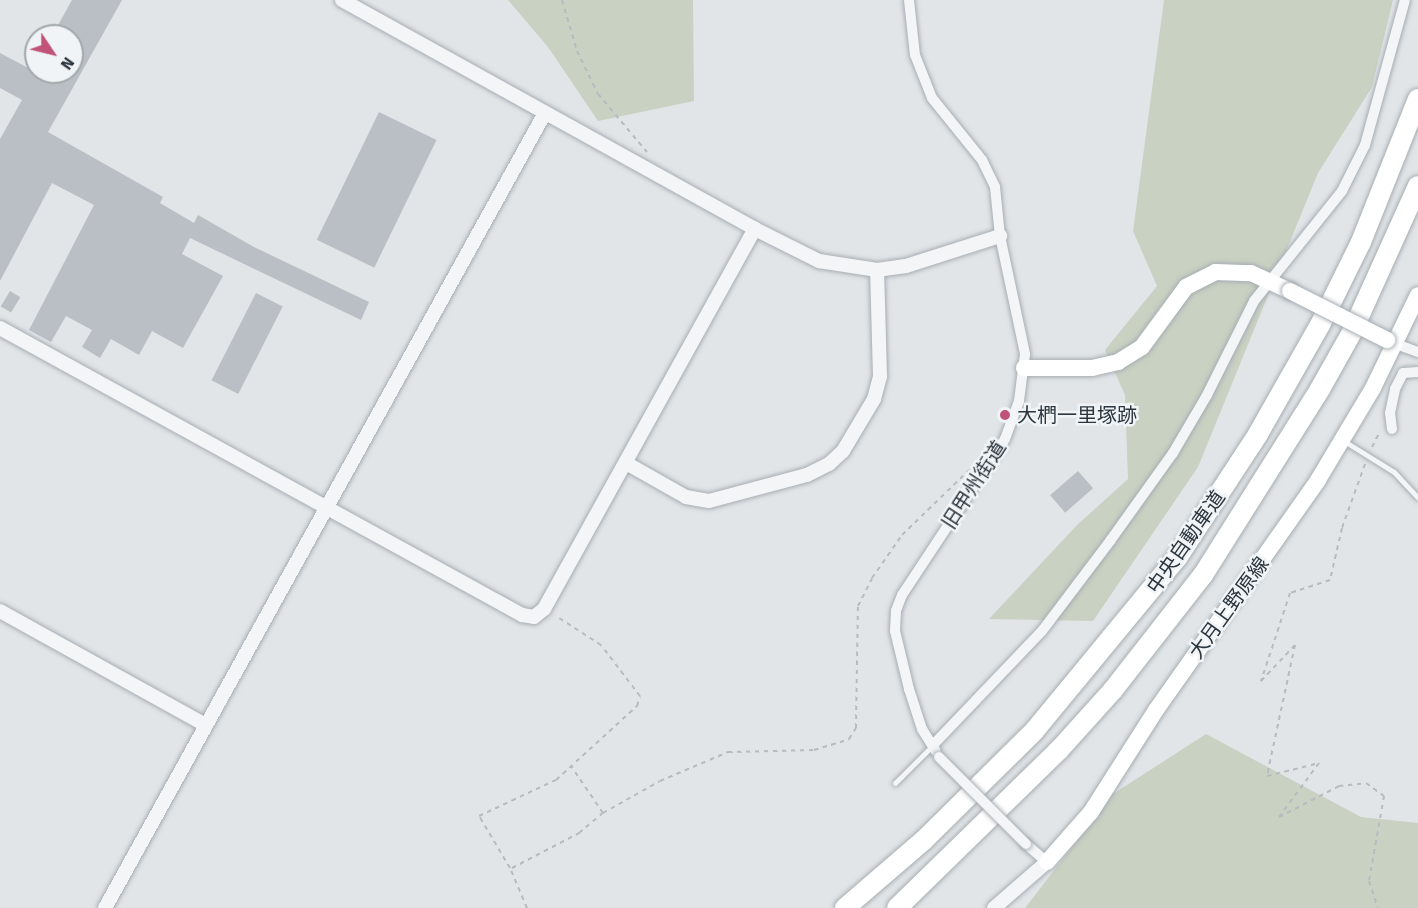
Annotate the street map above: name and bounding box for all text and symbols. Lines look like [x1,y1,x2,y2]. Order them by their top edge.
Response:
north arrow [24,24,84,84]
text: N [57,54,78,73]
place label: 大椚一里塚跡 [1017,403,1137,427]
marker: 大椚一里塚跡 [998,408,1012,422]
street label: 旧甲州街道 [937,437,1011,533]
street label: 中央自動車道 [1142,486,1230,598]
street label: 大月上野原線 [1184,552,1274,664]

